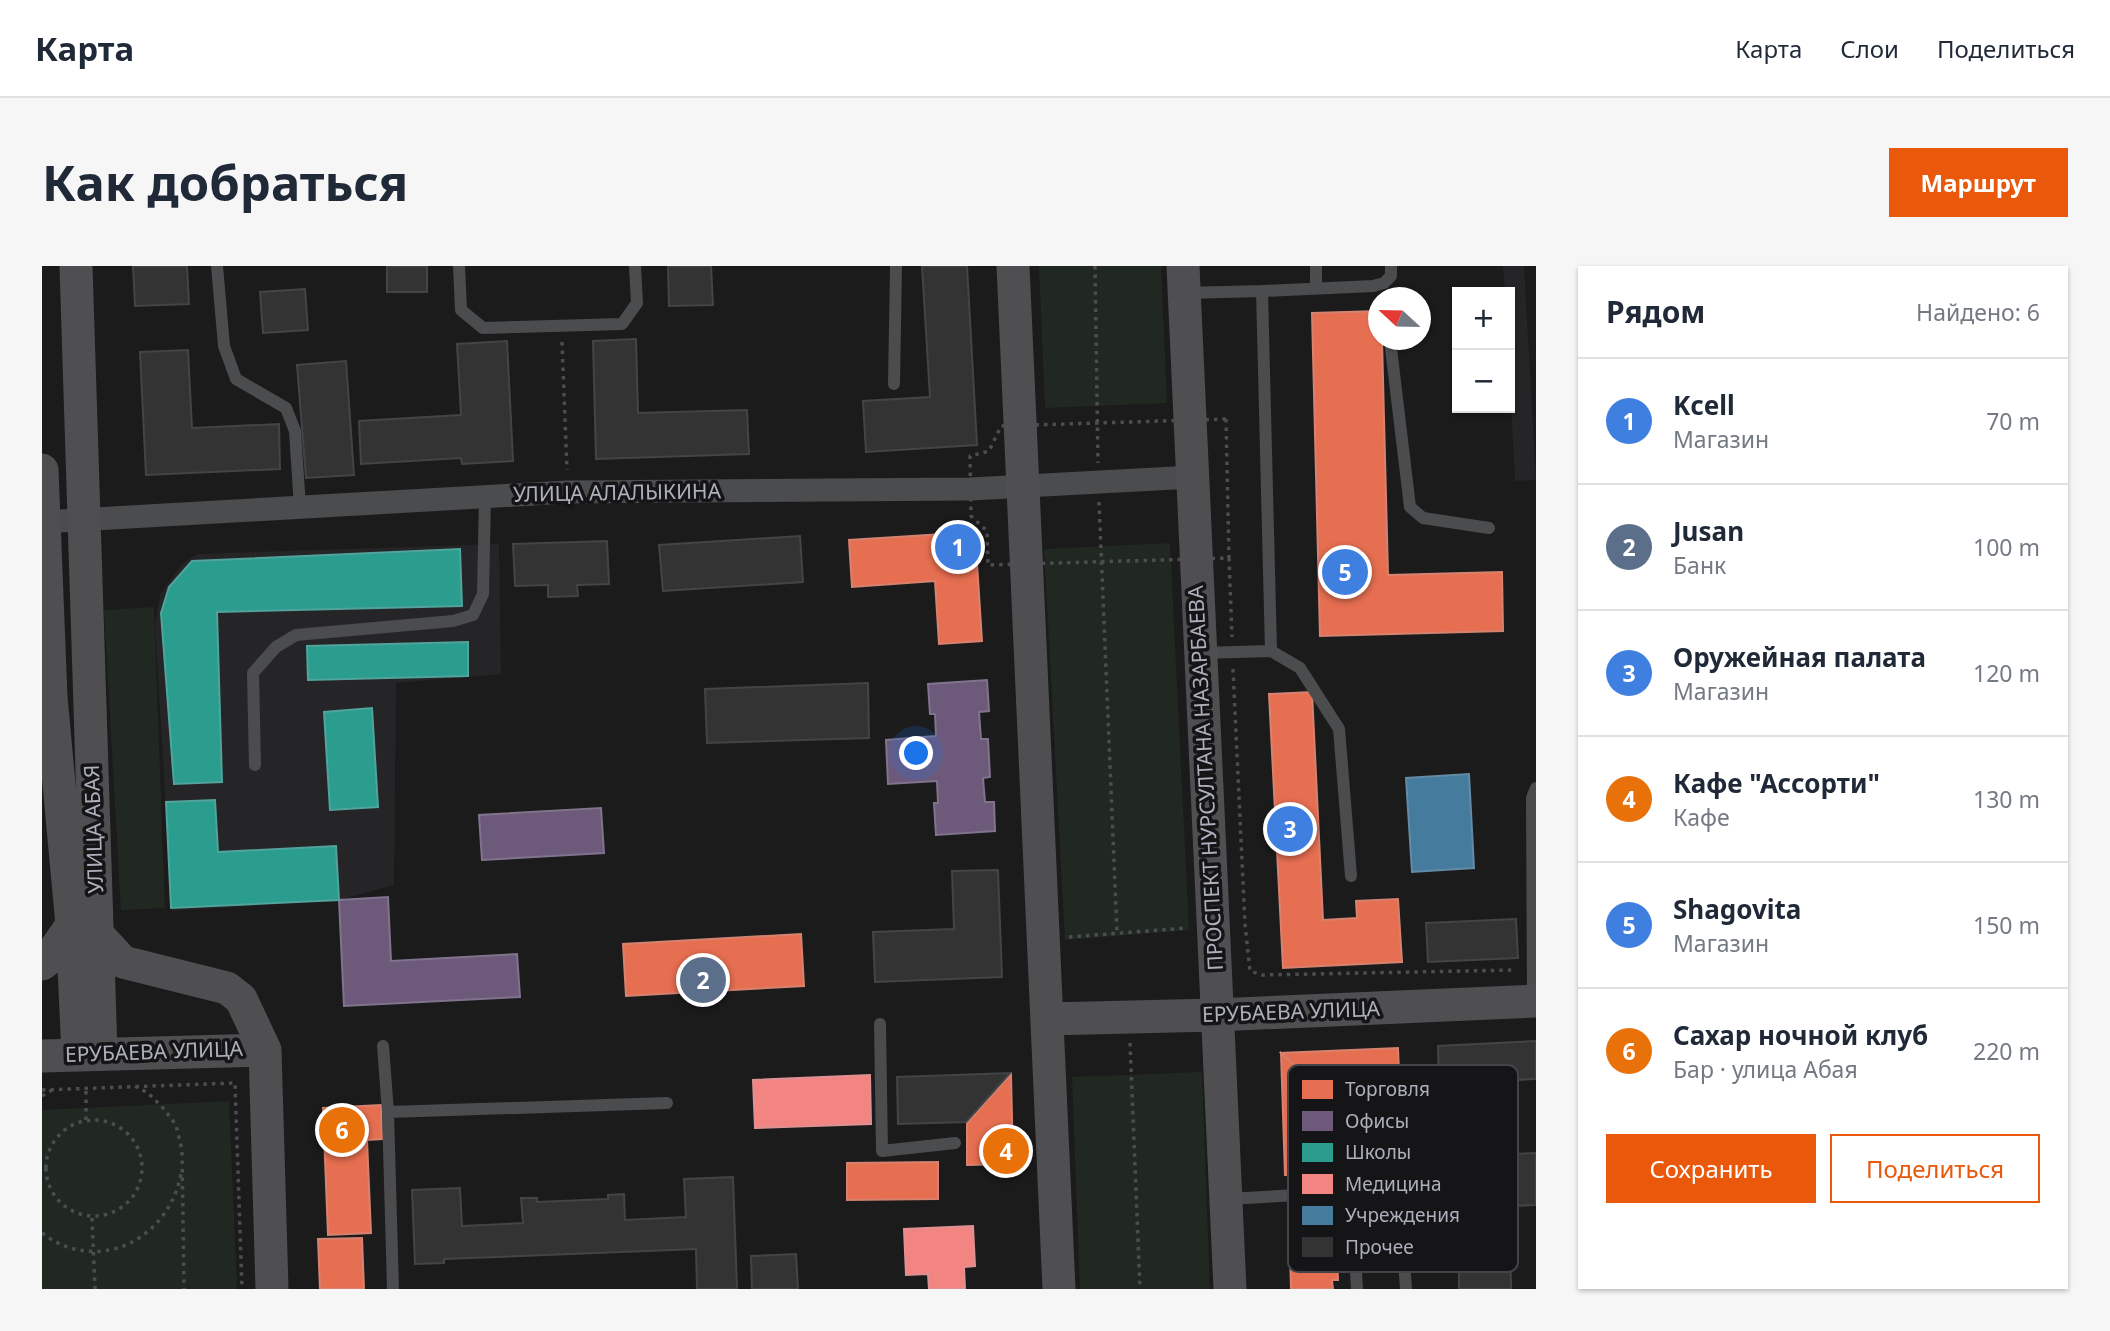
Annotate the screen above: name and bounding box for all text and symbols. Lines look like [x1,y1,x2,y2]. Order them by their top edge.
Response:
text: Карта [35,26,134,71]
text: Карта [1735,32,1802,65]
text: Слои [1840,32,1899,65]
text: Поделиться [1937,32,2075,65]
button: Маршрут [1889,148,2068,217]
text: Как добраться [42,149,408,215]
north arrow [1368,287,1431,350]
map controls [1452,287,1515,413]
button: + [1452,287,1515,350]
text: Рядом [1606,291,1705,332]
text: Найдено: 6 [1916,296,2040,328]
button: − [1452,350,1515,413]
text: Kcell [1673,387,1735,423]
text: 1 [1622,405,1636,437]
text: 70 m [1986,405,2040,437]
text: Магазин [1673,423,1769,455]
street label: УЛИЦА АЛАЛЫКИНА [513,476,722,508]
text: Jusan [1673,513,1744,549]
pin: 1 [935,521,981,573]
text: 2 [1622,531,1636,563]
text: 100 m [1973,531,2040,563]
pin: 5 [1322,546,1368,598]
text: Банк [1673,549,1726,581]
street label: ПРОСПЕКТ НУРСУЛТАНА НАЗАРБАЕВА [1181,584,1229,971]
text: Оружейная палата [1673,639,1926,675]
text: 3 [1622,657,1636,689]
text: 120 m [1973,657,2040,689]
text: Магазин [1673,675,1769,707]
your location [899,736,933,770]
street label: УЛИЦА АБАЯ [77,764,109,894]
text: Кафе "Ассорти" [1673,765,1880,801]
text: 4 [1622,783,1636,815]
text: 130 m [1973,783,2040,815]
text: Кафе [1673,801,1730,833]
pin: 3 [1267,803,1313,855]
text: Shagovita [1673,891,1801,927]
text: 5 [1622,909,1636,941]
text: 150 m [1973,909,2040,941]
text: Магазин [1673,927,1769,959]
pin: 2 [680,954,726,1006]
street label: ЕРУБАЕВА УЛИЦА [1202,994,1381,1028]
text: Сахар ночной клуб [1673,1017,1928,1053]
street label: ЕРУБАЕВА УЛИЦА [65,1034,244,1068]
text: 6 [1622,1035,1636,1067]
text: 220 m [1973,1035,2040,1067]
text: Бар · улица Абая [1673,1053,1858,1085]
legend [1288,1065,1518,1272]
text: Торговля [1345,1076,1430,1102]
pin: 6 [319,1104,365,1156]
text: Офисы [1345,1108,1409,1134]
pin: 4 [983,1125,1029,1177]
button: Сохранить [1606,1134,1816,1203]
button: Поделиться [1830,1134,2040,1203]
text: Школы [1345,1139,1411,1165]
text: Медицина [1345,1171,1442,1197]
text: Учреждения [1345,1202,1460,1228]
text: Прочее [1345,1234,1414,1260]

